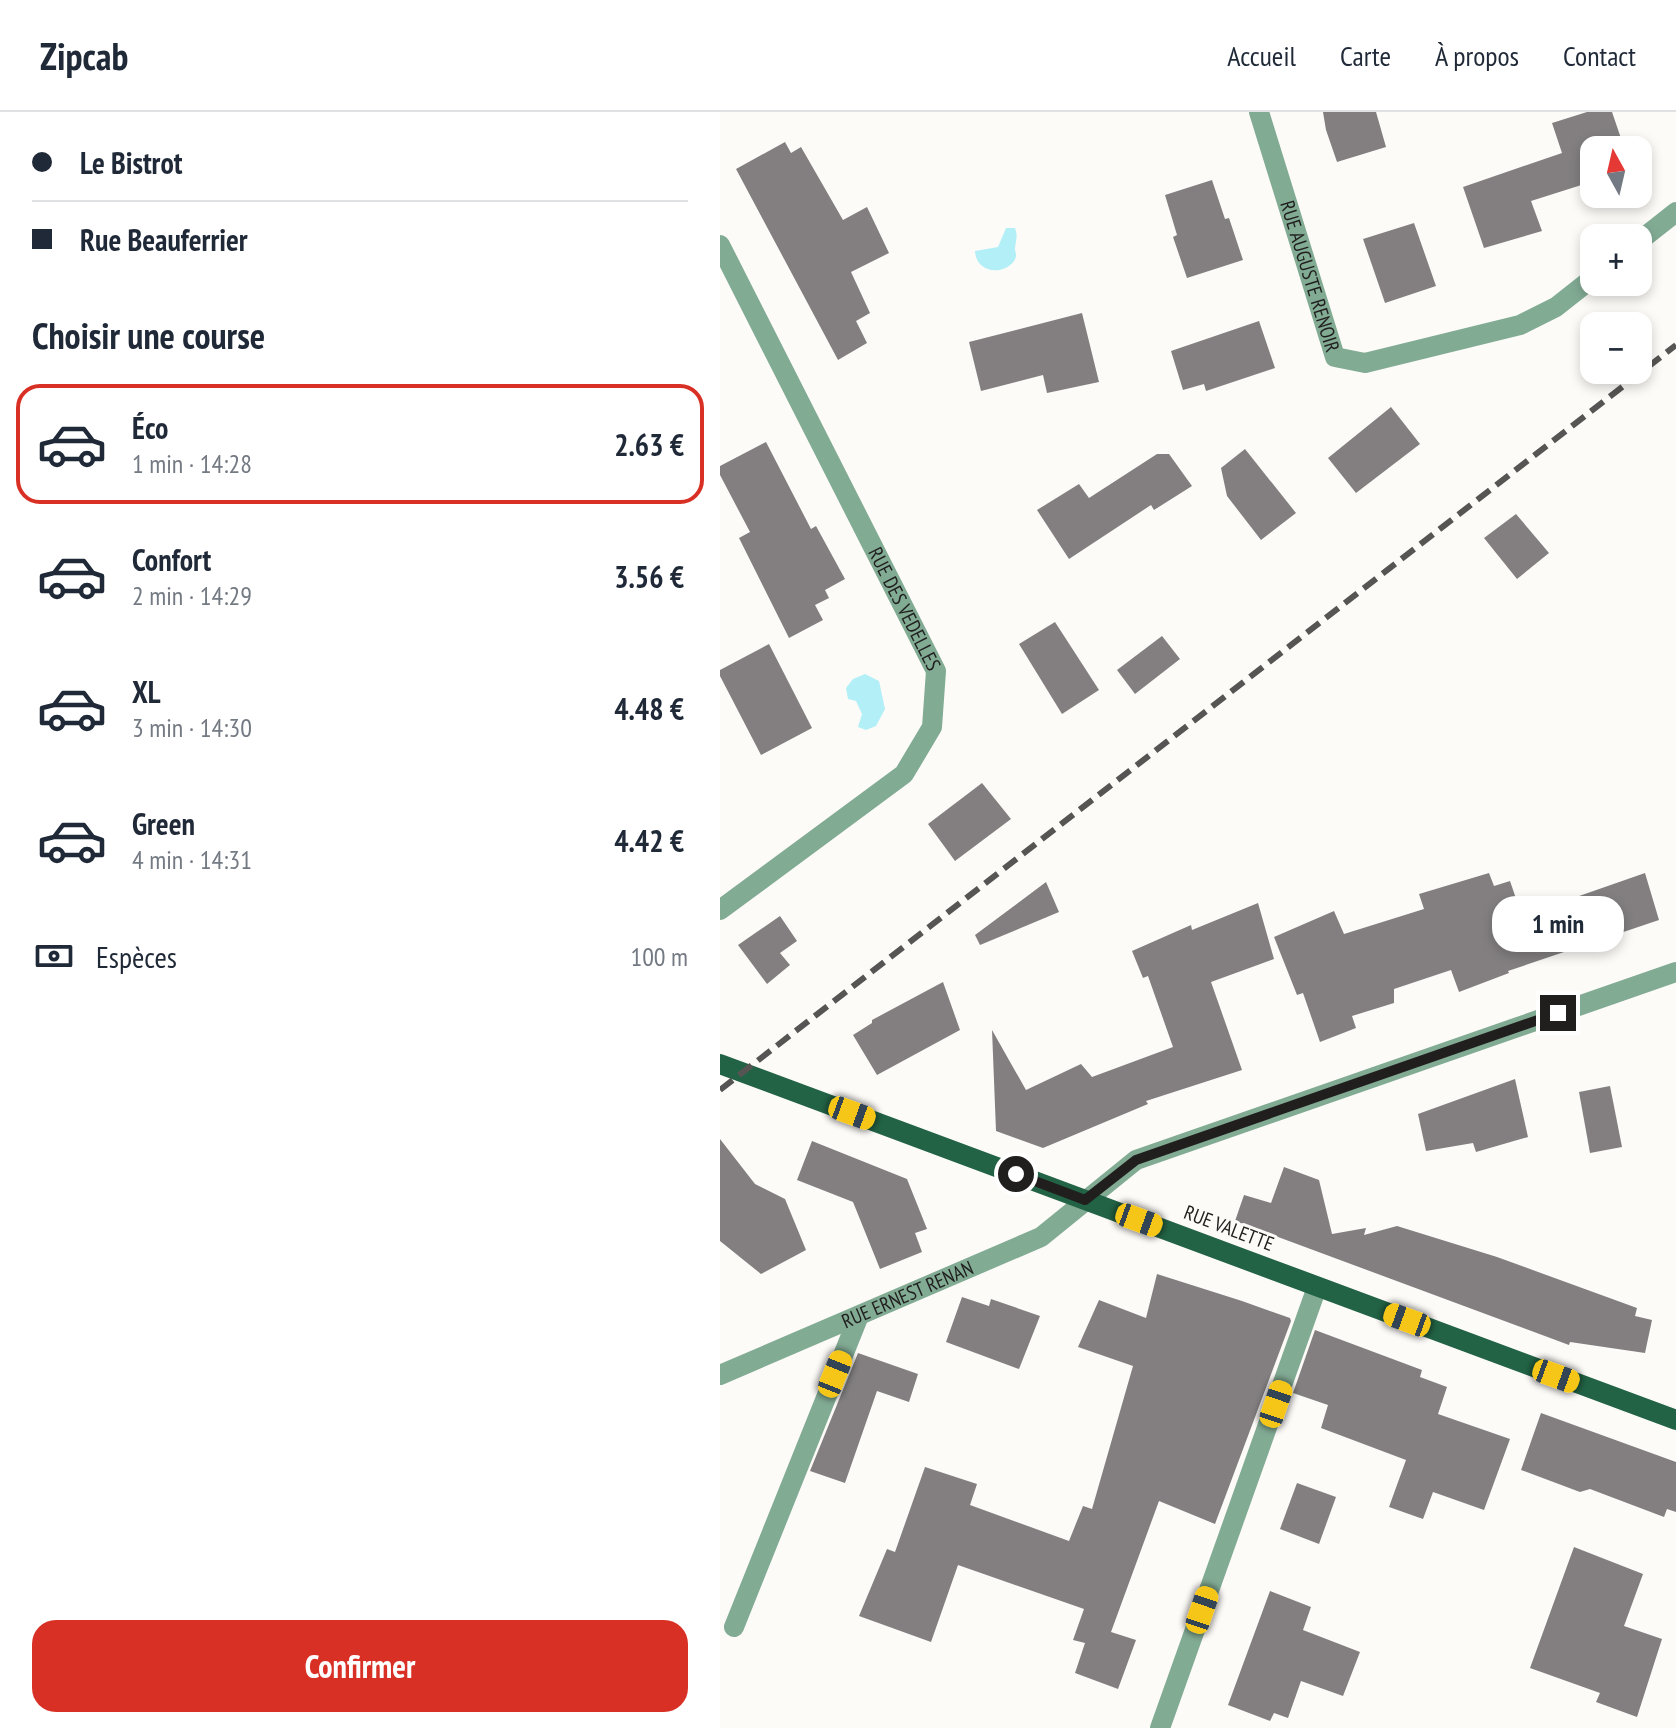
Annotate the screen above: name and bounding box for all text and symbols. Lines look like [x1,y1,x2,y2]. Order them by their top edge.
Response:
text: Zipcab [40,31,128,80]
text: Accueil [1227,37,1296,74]
text: Carte [1340,37,1391,74]
text: À propos [1435,37,1519,74]
text: Contact [1563,37,1636,74]
north arrow [1580,136,1652,208]
map controls [1580,136,1652,384]
text: Le Bistrot [80,143,182,182]
street label: RUE AUGUSTE RENOIR [1274,197,1346,356]
text: Rue Beauferrier [80,220,248,259]
button: + [1580,224,1652,296]
text: Choisir une course [32,312,265,359]
button: − [1580,312,1652,384]
icon: car [36,408,108,480]
text: Éco [132,408,168,447]
text: 2.63 € [614,425,684,464]
text: 1 min · 14:28 [132,447,252,480]
icon: car [36,540,108,612]
text: Confort [132,540,211,579]
street label: RUE DES VEDELLES [862,543,947,675]
text: 3.56 € [614,557,684,596]
text: 2 min · 14:29 [132,579,252,612]
icon: car [36,672,108,744]
text: XL [132,672,161,711]
text: 4.48 € [614,689,684,728]
text: 3 min · 14:30 [132,711,252,744]
icon: car [36,804,108,876]
text: Green [132,804,195,843]
text: 4.42 € [614,821,684,860]
text: 4 min · 14:31 [132,843,252,876]
callout: 1 min [1492,897,1624,953]
text: 1 min [1532,907,1584,940]
icon: cash [32,934,76,978]
text: Espèces [96,937,177,976]
text: 100 m [630,940,688,973]
route end [1540,995,1576,1031]
car [825,1094,879,1132]
route start [998,1156,1034,1192]
street label: RUE VALETTE [1180,1199,1278,1257]
car [1112,1201,1166,1239]
street label: RUE ERNEST RENAN [838,1255,977,1334]
car [1380,1301,1434,1339]
car [815,1347,855,1401]
car [1529,1357,1583,1395]
car [1257,1377,1295,1431]
car [1183,1583,1221,1637]
button: Confirmer [32,1620,688,1712]

